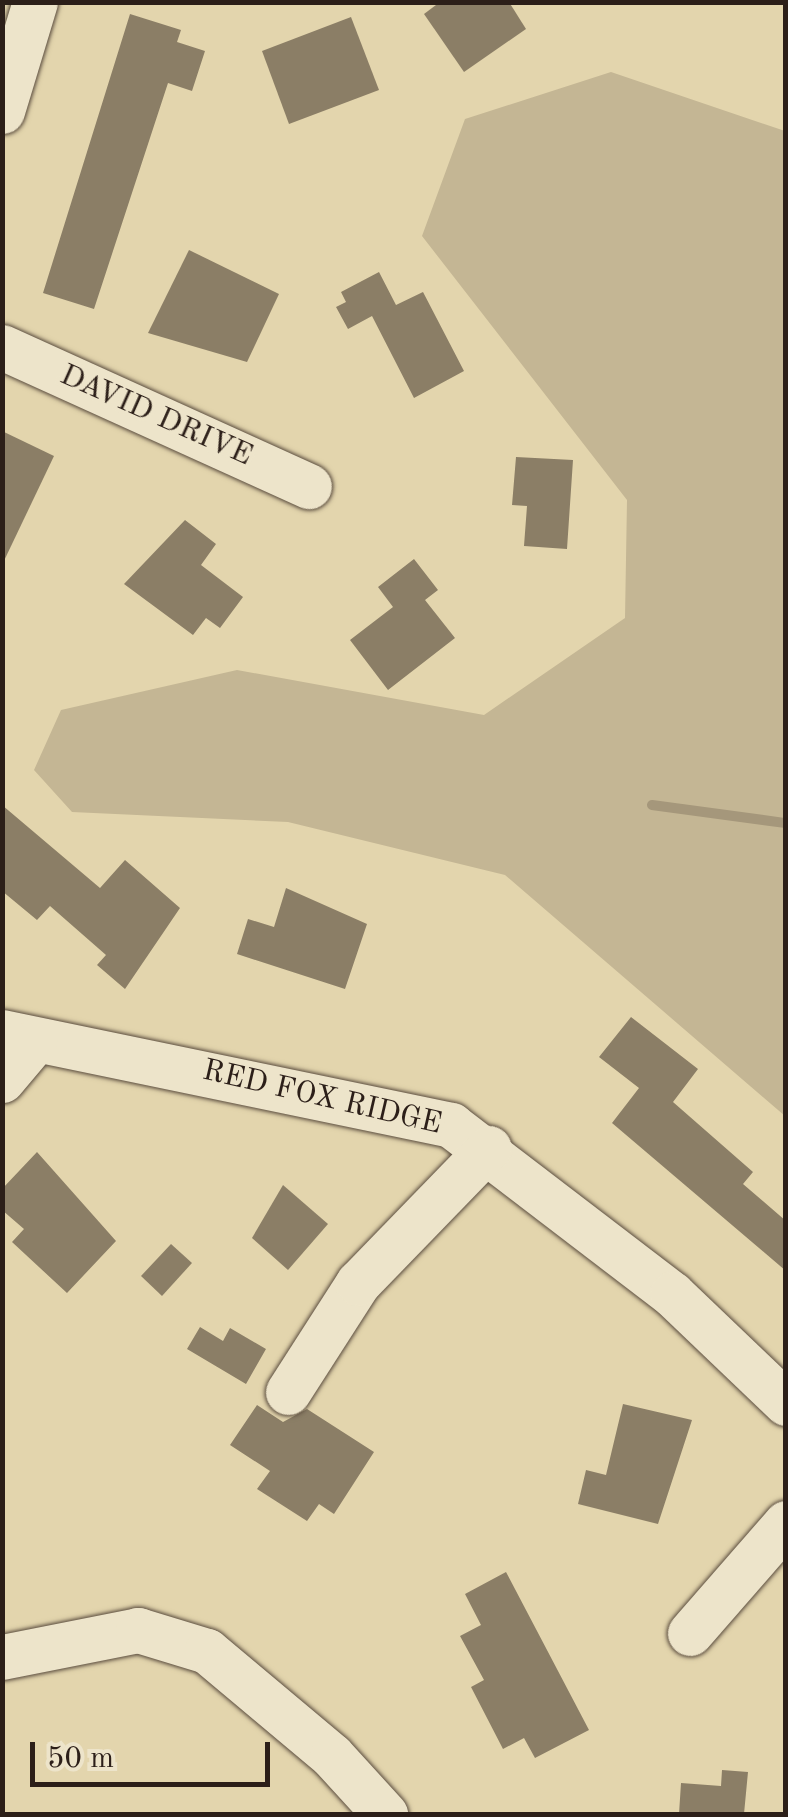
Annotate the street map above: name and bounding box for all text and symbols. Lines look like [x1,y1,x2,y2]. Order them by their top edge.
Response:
street label: DAVID DRIVE [54,357,258,475]
street label: RED FOX RIDGE [199,1053,445,1143]
scale bar [35,1722,275,1784]
text: 50 m [47,1744,114,1774]

